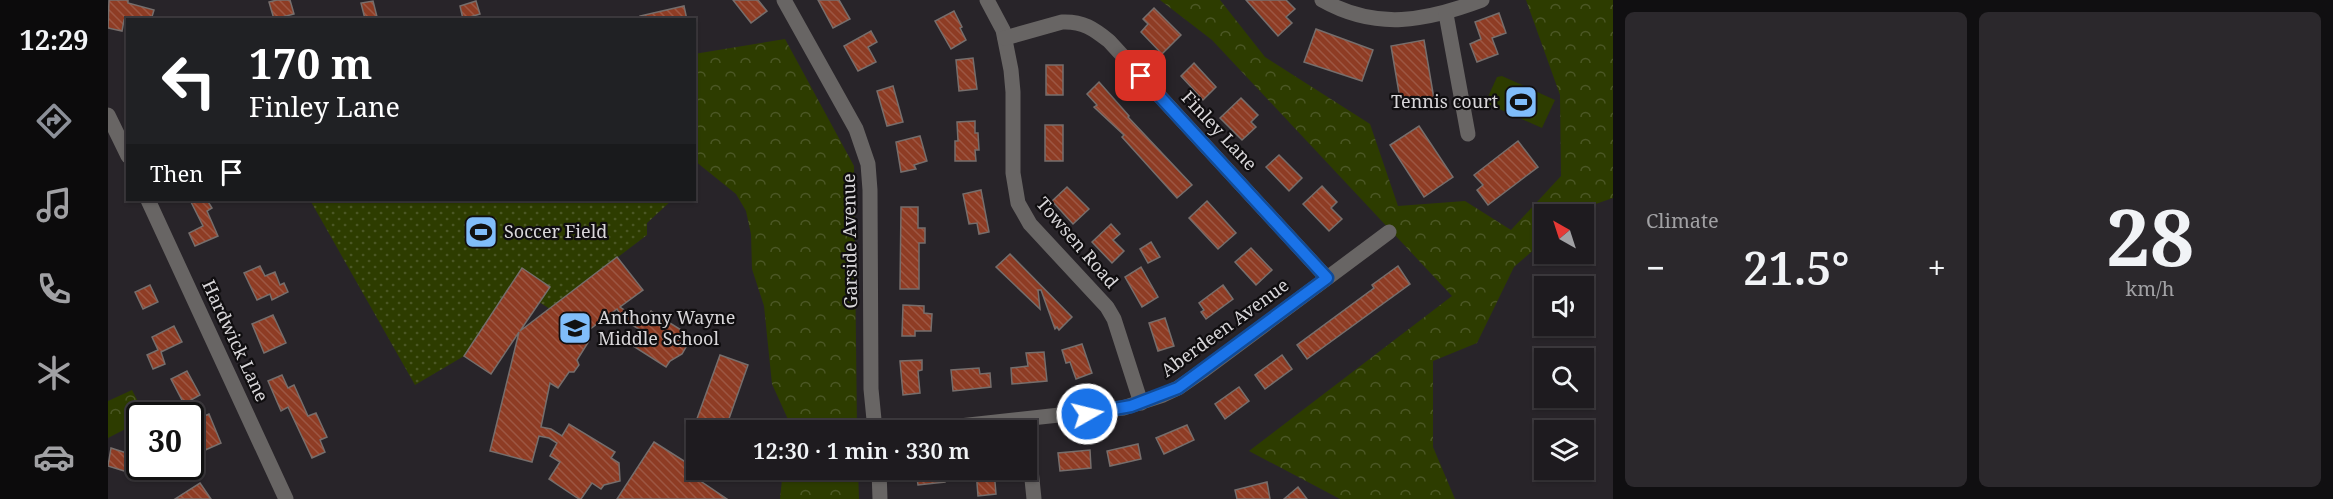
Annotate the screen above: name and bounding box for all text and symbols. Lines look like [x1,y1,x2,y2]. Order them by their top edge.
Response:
text: 12:29 [19,21,89,58]
text: 170 m [249,34,373,91]
icon: left [150,42,228,120]
pin [1115,50,1166,101]
icon: arrive [1124,59,1157,92]
sports icon: Tennis court [1503,84,1539,120]
street label: Finley Lane [1177,85,1263,175]
text: Finley Lane [249,88,400,125]
place label: Tennis court [1391,89,1498,113]
icon: directions [33,100,75,142]
icon: arrive [215,156,248,189]
text: Then [150,158,203,188]
street label: Garside Avenue [836,173,862,309]
text: 28 [2106,183,2194,289]
icon: music [33,184,75,226]
street label: Towsen Road [1031,192,1124,293]
north arrow [1534,204,1594,264]
map controls [1534,204,1594,480]
text: Climate [1646,207,1719,234]
sports icon: Soccer Field [463,214,499,250]
place label: Soccer Field [504,219,607,243]
text: 21.5° [1743,237,1850,298]
text: − [1646,245,1665,290]
text: + [1928,245,1946,290]
icon: phone [33,268,75,310]
street label: Aberdeen Avenue [1156,273,1293,382]
text: km/h [2125,275,2175,302]
street label: Hardwick Lane [197,276,275,405]
button: sound [1534,276,1594,336]
place label: Anthony Wayne Middle School [598,305,735,350]
school or university icon: Anthony Wayne Middle School [557,310,593,346]
button: search [1534,348,1594,408]
icon: climate [33,352,75,394]
position arrow [1055,382,1119,446]
speed limit sign: 30 [126,402,204,480]
button: layers [1534,420,1594,480]
text: 12:30 · 1 min · 330 m [753,435,970,465]
icon: car [33,436,75,478]

